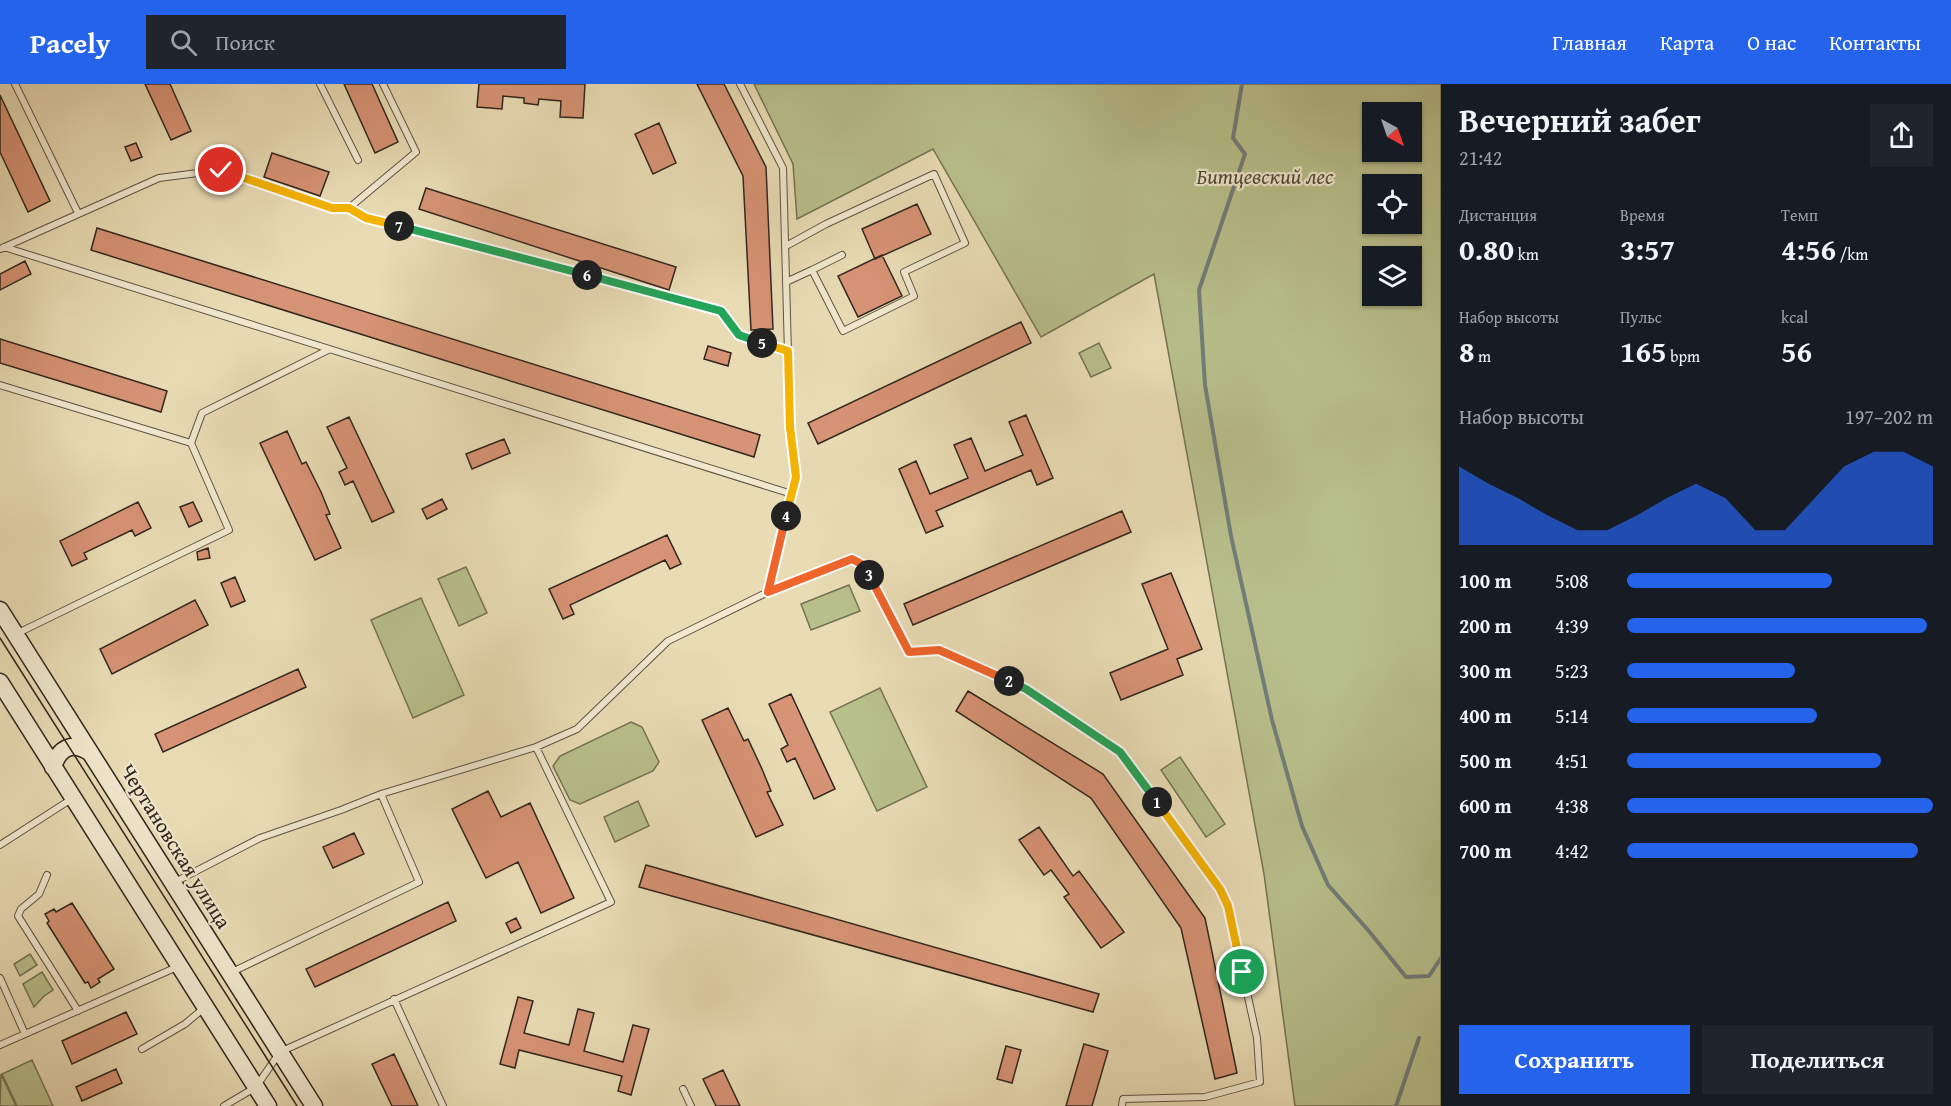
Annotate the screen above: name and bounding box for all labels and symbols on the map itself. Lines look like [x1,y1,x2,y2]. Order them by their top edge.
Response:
north arrow [1362,102,1422,162]
pin [195,144,246,195]
park label: Битцевский лес [1197,161,1334,192]
pin: 7 [384,211,414,241]
pin: 6 [572,260,602,290]
pin: 5 [747,328,777,358]
pin: 4 [771,501,801,531]
pin: 3 [854,560,884,590]
pin: 2 [994,666,1024,696]
street label: Чертановская улица [113,757,239,935]
pin: 1 [1142,787,1172,817]
pin [1216,946,1267,997]

